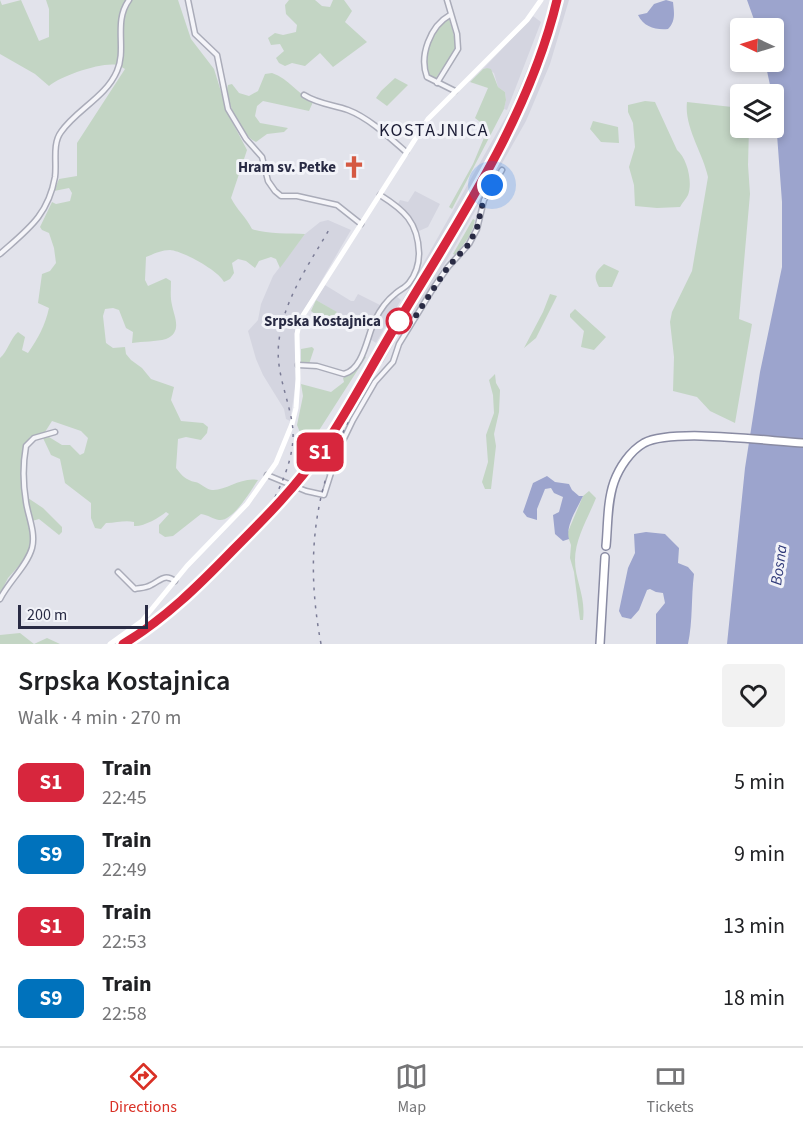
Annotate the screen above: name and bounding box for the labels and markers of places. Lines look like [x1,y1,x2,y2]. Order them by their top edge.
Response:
church icon: Hram sv. Petke [341,154,367,180]
place label: Hram sv. Petke [238,157,336,178]
marker: Srpska Kostajnica [386,308,412,334]
place label: Srpska Kostajnica [264,311,381,332]

